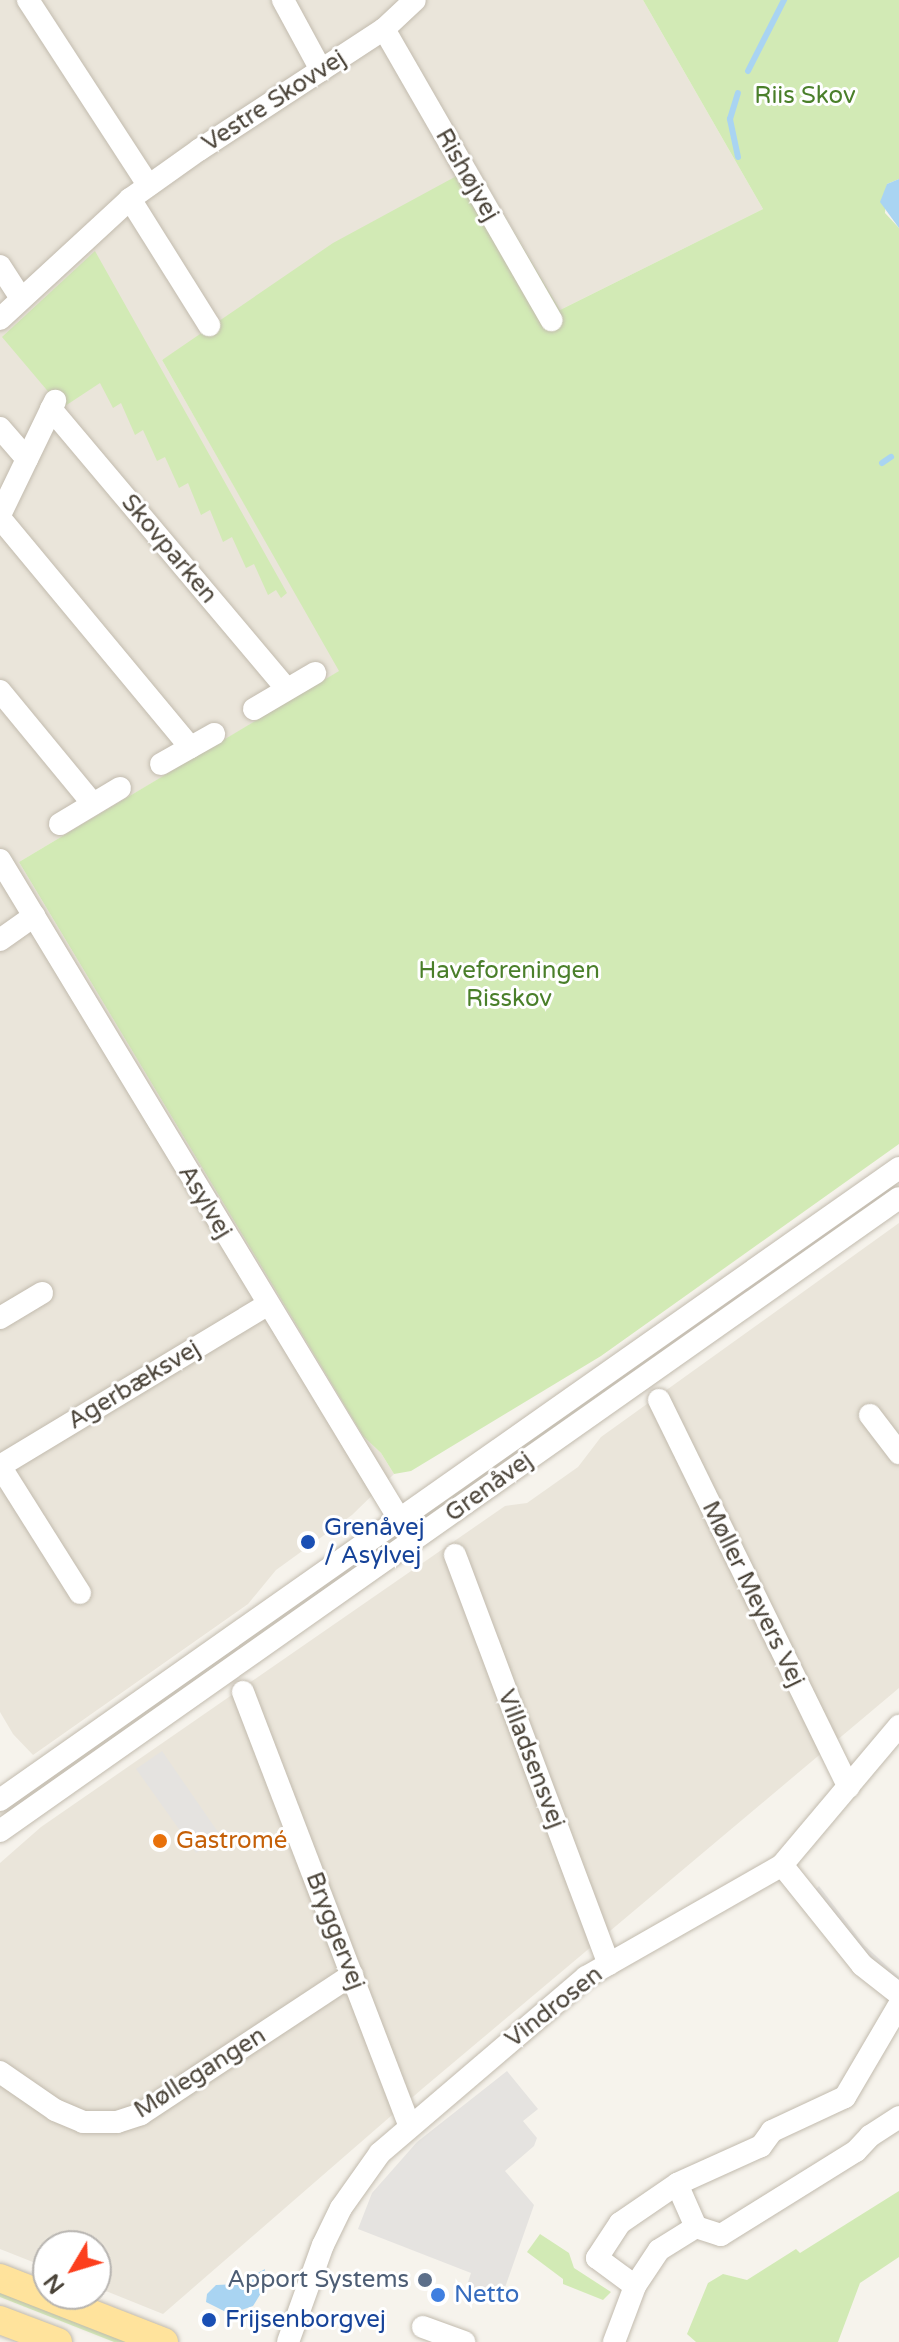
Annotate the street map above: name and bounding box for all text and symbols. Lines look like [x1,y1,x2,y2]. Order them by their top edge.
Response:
street label: Vestre Skovvej [197,44,351,158]
park label: Riis Skov [754,82,856,110]
street label: Rishøjvej [429,124,505,226]
street label: Skovparken [115,489,223,609]
park label: Haveforeningen Risskov [418,957,600,1013]
street label: Asylvej [172,1160,238,1244]
street label: Agerbæksvej [63,1334,205,1436]
street label: Grenåvej [440,1446,538,1528]
street label: Møller Meyers Vej [696,1496,810,1692]
place label: Grenåvej / Asylvej [324,1514,425,1570]
marker: Grenåvej / Asylvej [299,1533,317,1551]
street label: Villadsensvej [491,1686,571,1832]
place label: Gastromé [176,1827,287,1855]
marker: Gastromé [151,1832,169,1850]
street label: Bryggervej [299,1868,371,1994]
street label: Vindrosen [500,1960,608,2054]
street label: Møllegangen [129,2021,271,2125]
north arrow [32,2230,112,2310]
place label: Apport Systems [227,2266,409,2294]
text: N [39,2269,70,2299]
marker: Apport Systems [416,2271,434,2289]
place label: Netto [454,2281,519,2309]
marker: Netto [429,2286,447,2304]
place label: Frijsenborgvej [225,2306,386,2334]
marker: Frijsenborgvej [200,2311,218,2329]

